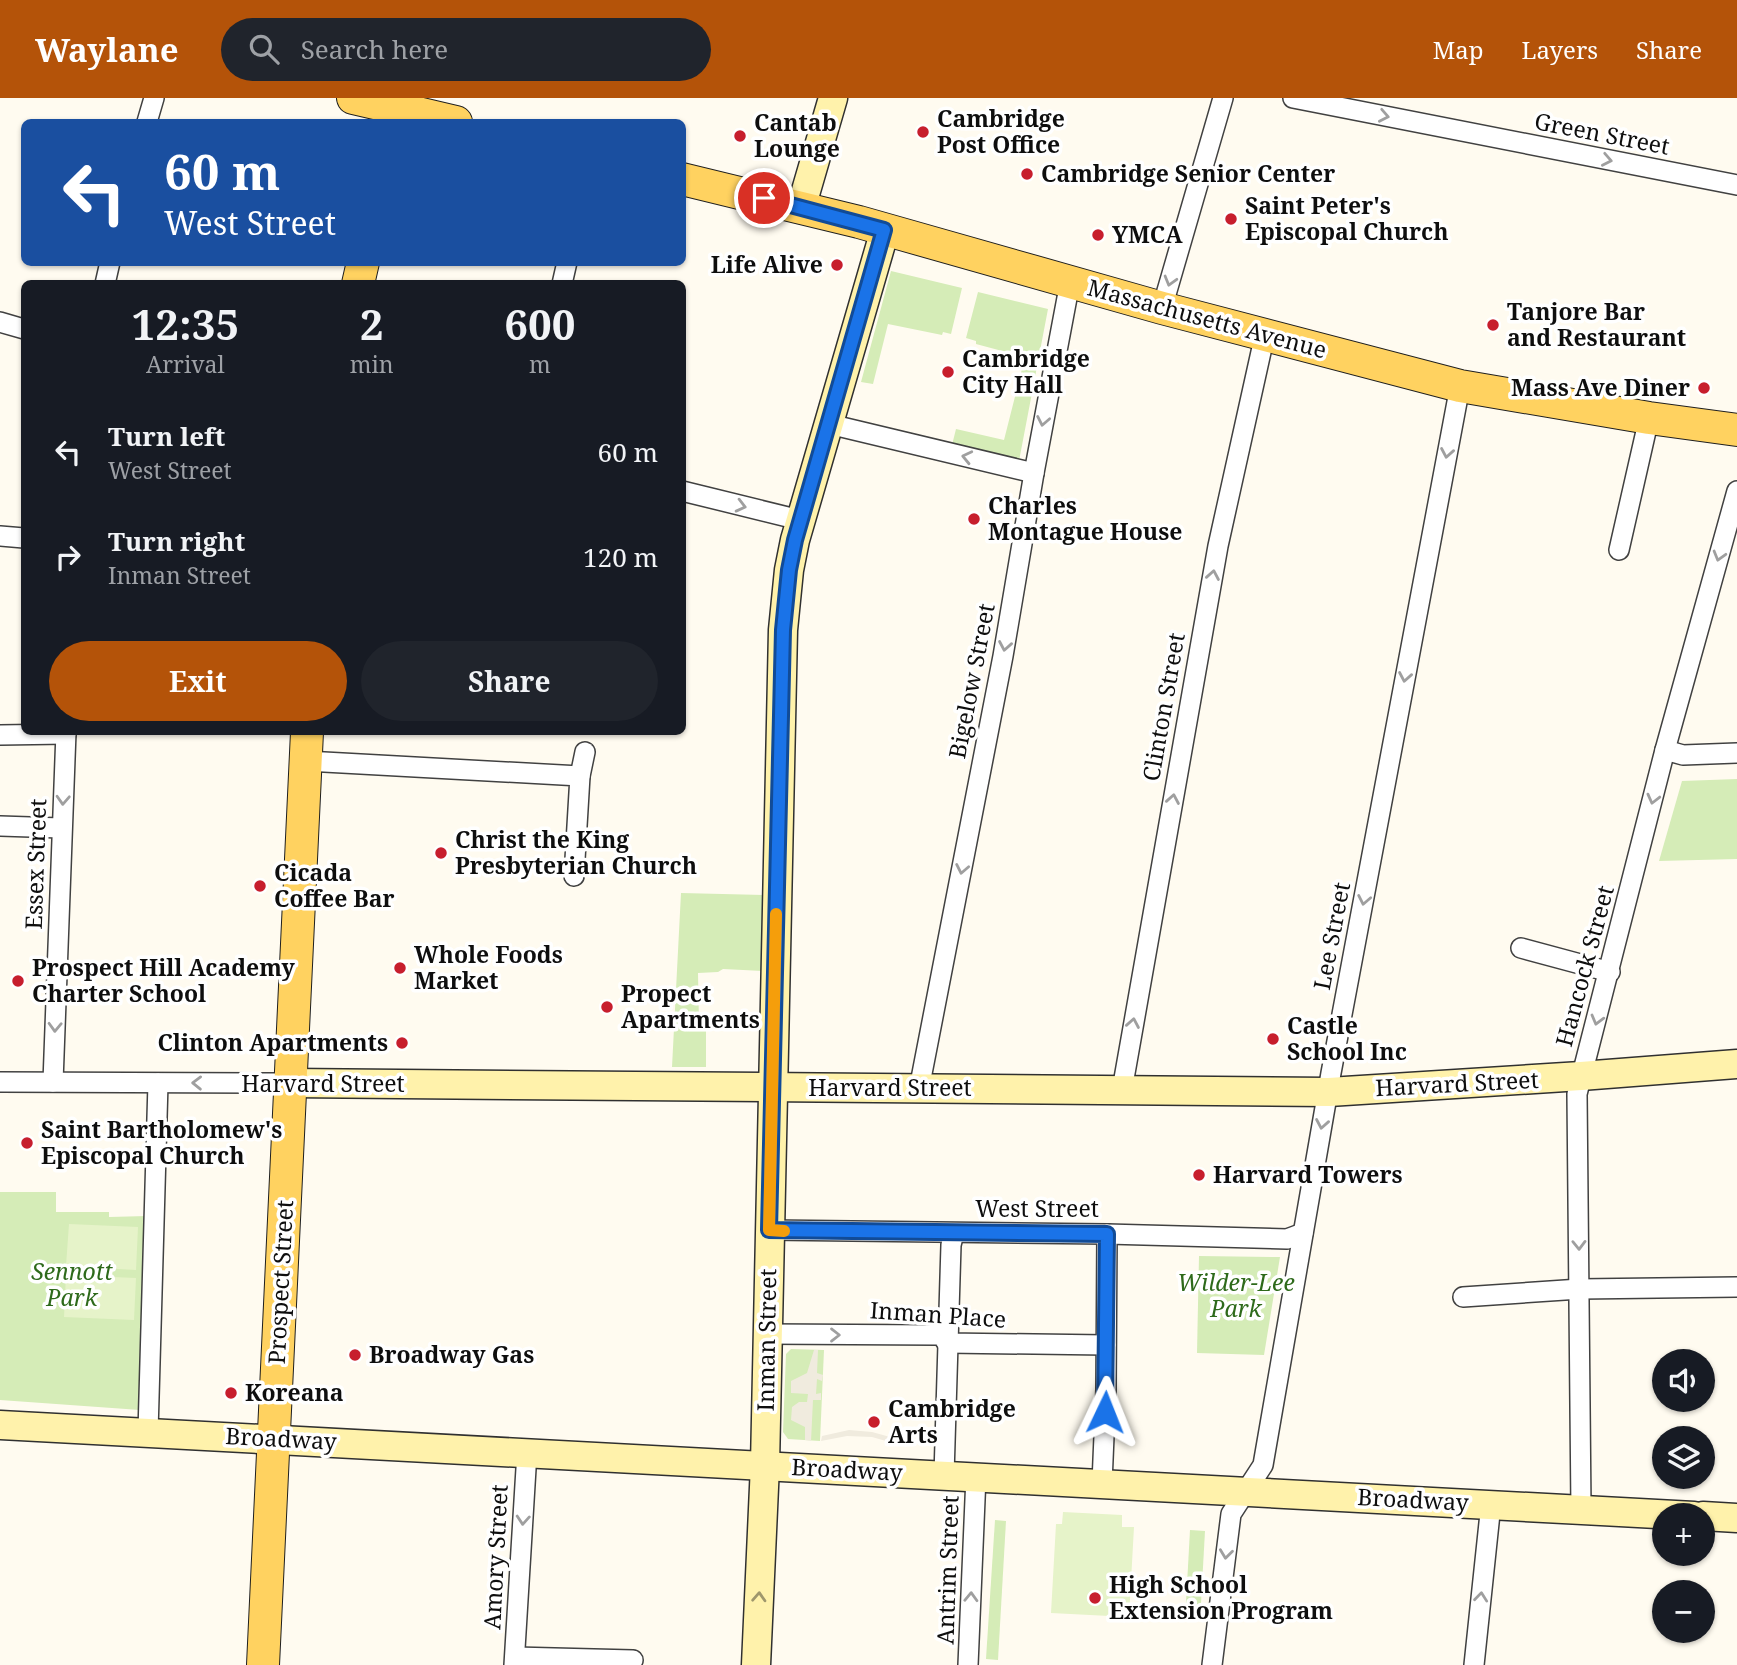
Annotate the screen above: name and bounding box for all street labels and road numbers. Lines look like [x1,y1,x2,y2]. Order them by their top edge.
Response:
street label: Green Street [1532,104,1672,162]
street label: Massachusetts Avenue [1084,271,1330,365]
street label: Bigelow Street [940,600,1002,761]
street label: Clinton Street [1134,630,1192,783]
street label: Essex Street [17,798,53,930]
street label: Lee Street [1305,879,1357,992]
street label: Hancock Street [1547,882,1621,1050]
street label: Harvard Street [1375,1063,1539,1103]
street label: Harvard Street [241,1067,405,1099]
street label: Harvard Street [808,1071,972,1103]
street label: West Street [975,1192,1099,1224]
street label: Prospect Street [260,1199,300,1365]
street label: Inman Street [749,1268,783,1412]
street label: Inman Place [869,1293,1007,1335]
street label: Broadway [225,1419,338,1457]
street label: Broadway [791,1450,904,1488]
street label: Broadway [1357,1480,1470,1518]
street label: Amory Street [475,1484,515,1630]
street label: Antrim Street [928,1495,966,1645]

